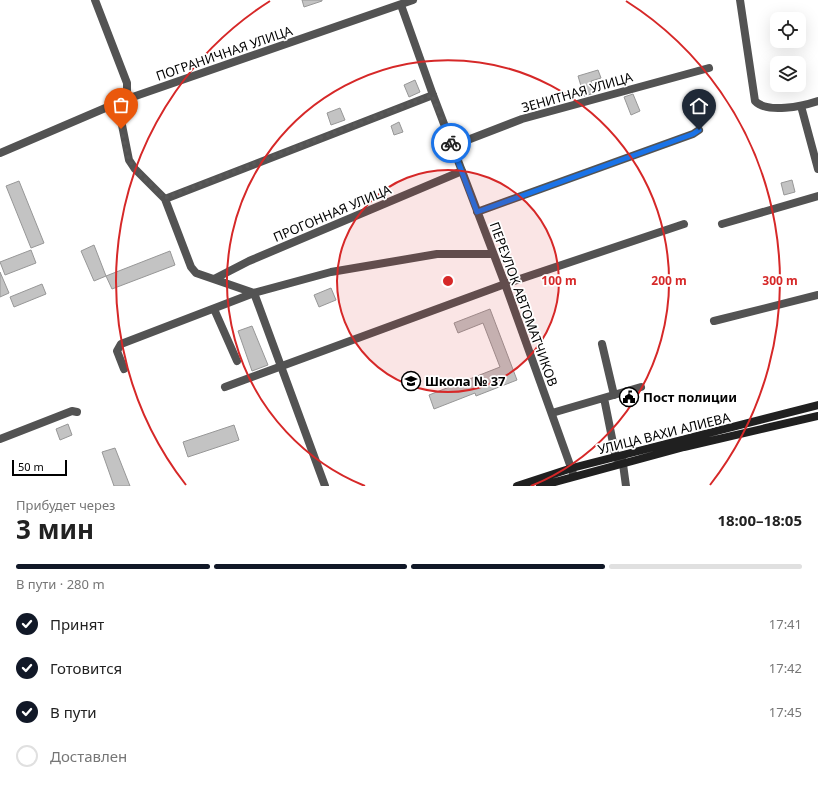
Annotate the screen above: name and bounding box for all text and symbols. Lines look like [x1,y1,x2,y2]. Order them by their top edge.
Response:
map controls [770,12,806,92]
button: locate [770,12,806,48]
street label: ПОГРАНИЧНАЯ УЛИЦА [153,21,295,85]
button: layers [770,56,806,92]
street label: ЗЕНИТНАЯ УЛИЦА [519,67,635,116]
pin [104,88,138,129]
pin [682,89,716,130]
icon: bag [110,94,132,116]
icon: home [688,95,710,117]
courier [431,123,471,163]
icon: bike [440,132,462,154]
street label: ПРОГОННАЯ УЛИЦА [270,180,394,246]
street label: ПЕРЕУЛОК АВТОМАТЧИКОВ [486,219,562,389]
text: 100 m [541,272,577,289]
text: 200 m [651,272,687,289]
text: 300 m [762,272,798,289]
centre of rings [441,274,455,288]
school or university icon: Школа № 37 [400,370,422,392]
place label: Школа № 37 [425,372,506,390]
public building icon: Пост полиции [618,386,640,408]
place label: Пост полиции [643,388,737,406]
street label: УЛИЦА ВАХИ АЛИЕВА [596,408,733,458]
scale bar [12,458,67,477]
text: 50 m [18,459,44,474]
text: Прибудет через [16,496,115,514]
text: 18:00–18:05 [717,510,802,530]
text: 3 мин [16,511,94,547]
text: В пути · 280 m [16,575,105,593]
icon: check [16,613,38,635]
text: Принят [50,614,104,634]
text: 17:41 [769,615,802,633]
icon: check [16,657,38,679]
text: Готовится [50,658,122,678]
text: 17:42 [769,659,802,677]
icon: check [16,701,38,723]
text: В пути [50,702,97,722]
text: 17:45 [769,703,802,721]
text: Доставлен [50,746,127,766]

